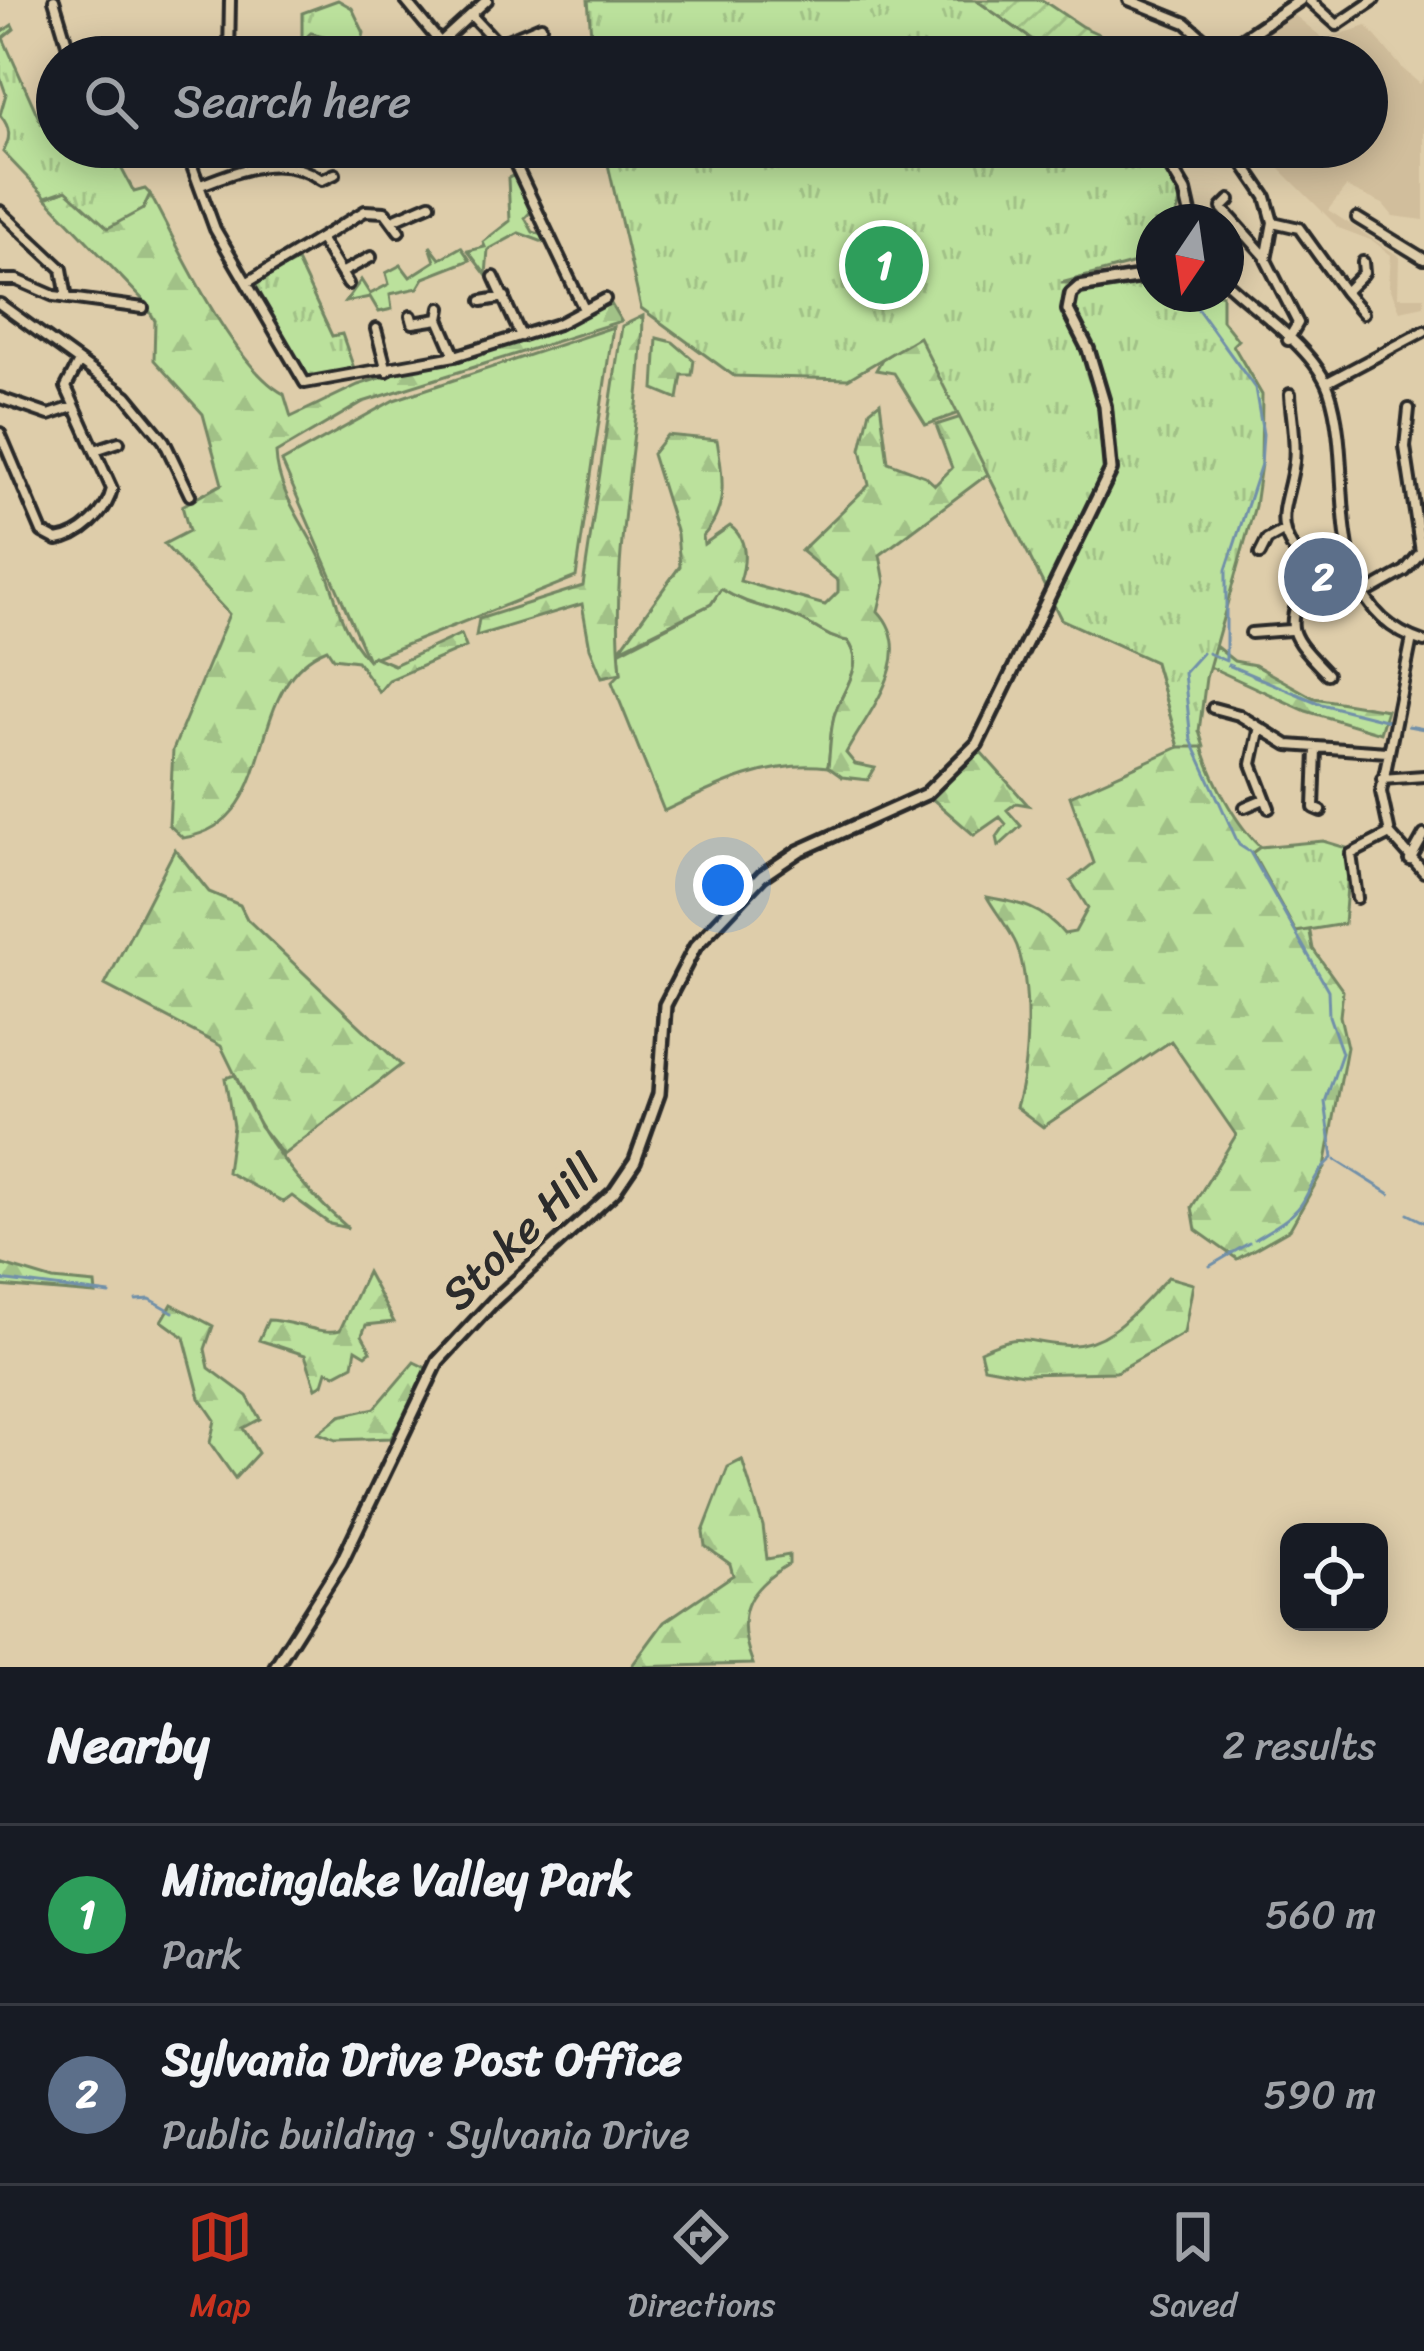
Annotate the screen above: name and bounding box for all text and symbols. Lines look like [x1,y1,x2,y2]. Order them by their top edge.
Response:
search box [36,36,1388,168]
text: Search here [174,62,411,142]
icon: search [78,69,144,135]
north arrow [1136,204,1244,312]
pin: 1 [845,220,923,310]
pin: 2 [1284,532,1362,622]
your location [693,855,753,915]
street label: Stoke Hill [421,1134,621,1331]
map controls [1280,1523,1388,1631]
button: locate [1280,1523,1388,1631]
text: Nearby [48,1700,209,1790]
text: 2 results [1222,1711,1376,1780]
text: Mincinglake Valley Park [162,1840,632,1920]
text: 1 [79,1880,95,1949]
text: 560 m [1265,1880,1376,1949]
text: Park [162,1920,242,1989]
text: Sylvania Drive Post Office [162,2020,682,2100]
text: 2 [76,2060,98,2129]
text: 590 m [1263,2060,1376,2129]
text: Public building · Sylvania Drive [162,2100,690,2169]
tab: Map [187,2204,253,2334]
tab: Directions [628,2204,775,2334]
tab: Saved [1150,2204,1237,2334]

